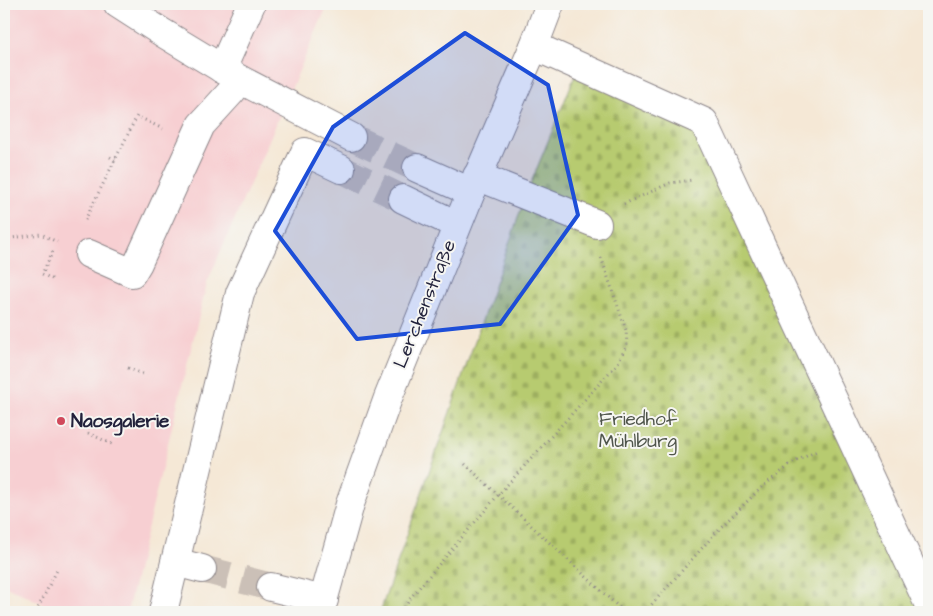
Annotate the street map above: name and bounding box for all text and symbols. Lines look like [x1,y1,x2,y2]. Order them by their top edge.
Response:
street label: Lerchenstraße [387,236,463,372]
park label: Friedhof Mühlburg [599,406,678,456]
place label: Naosgalerie [71,408,170,436]
marker: Naosgalerie [55,415,67,427]

